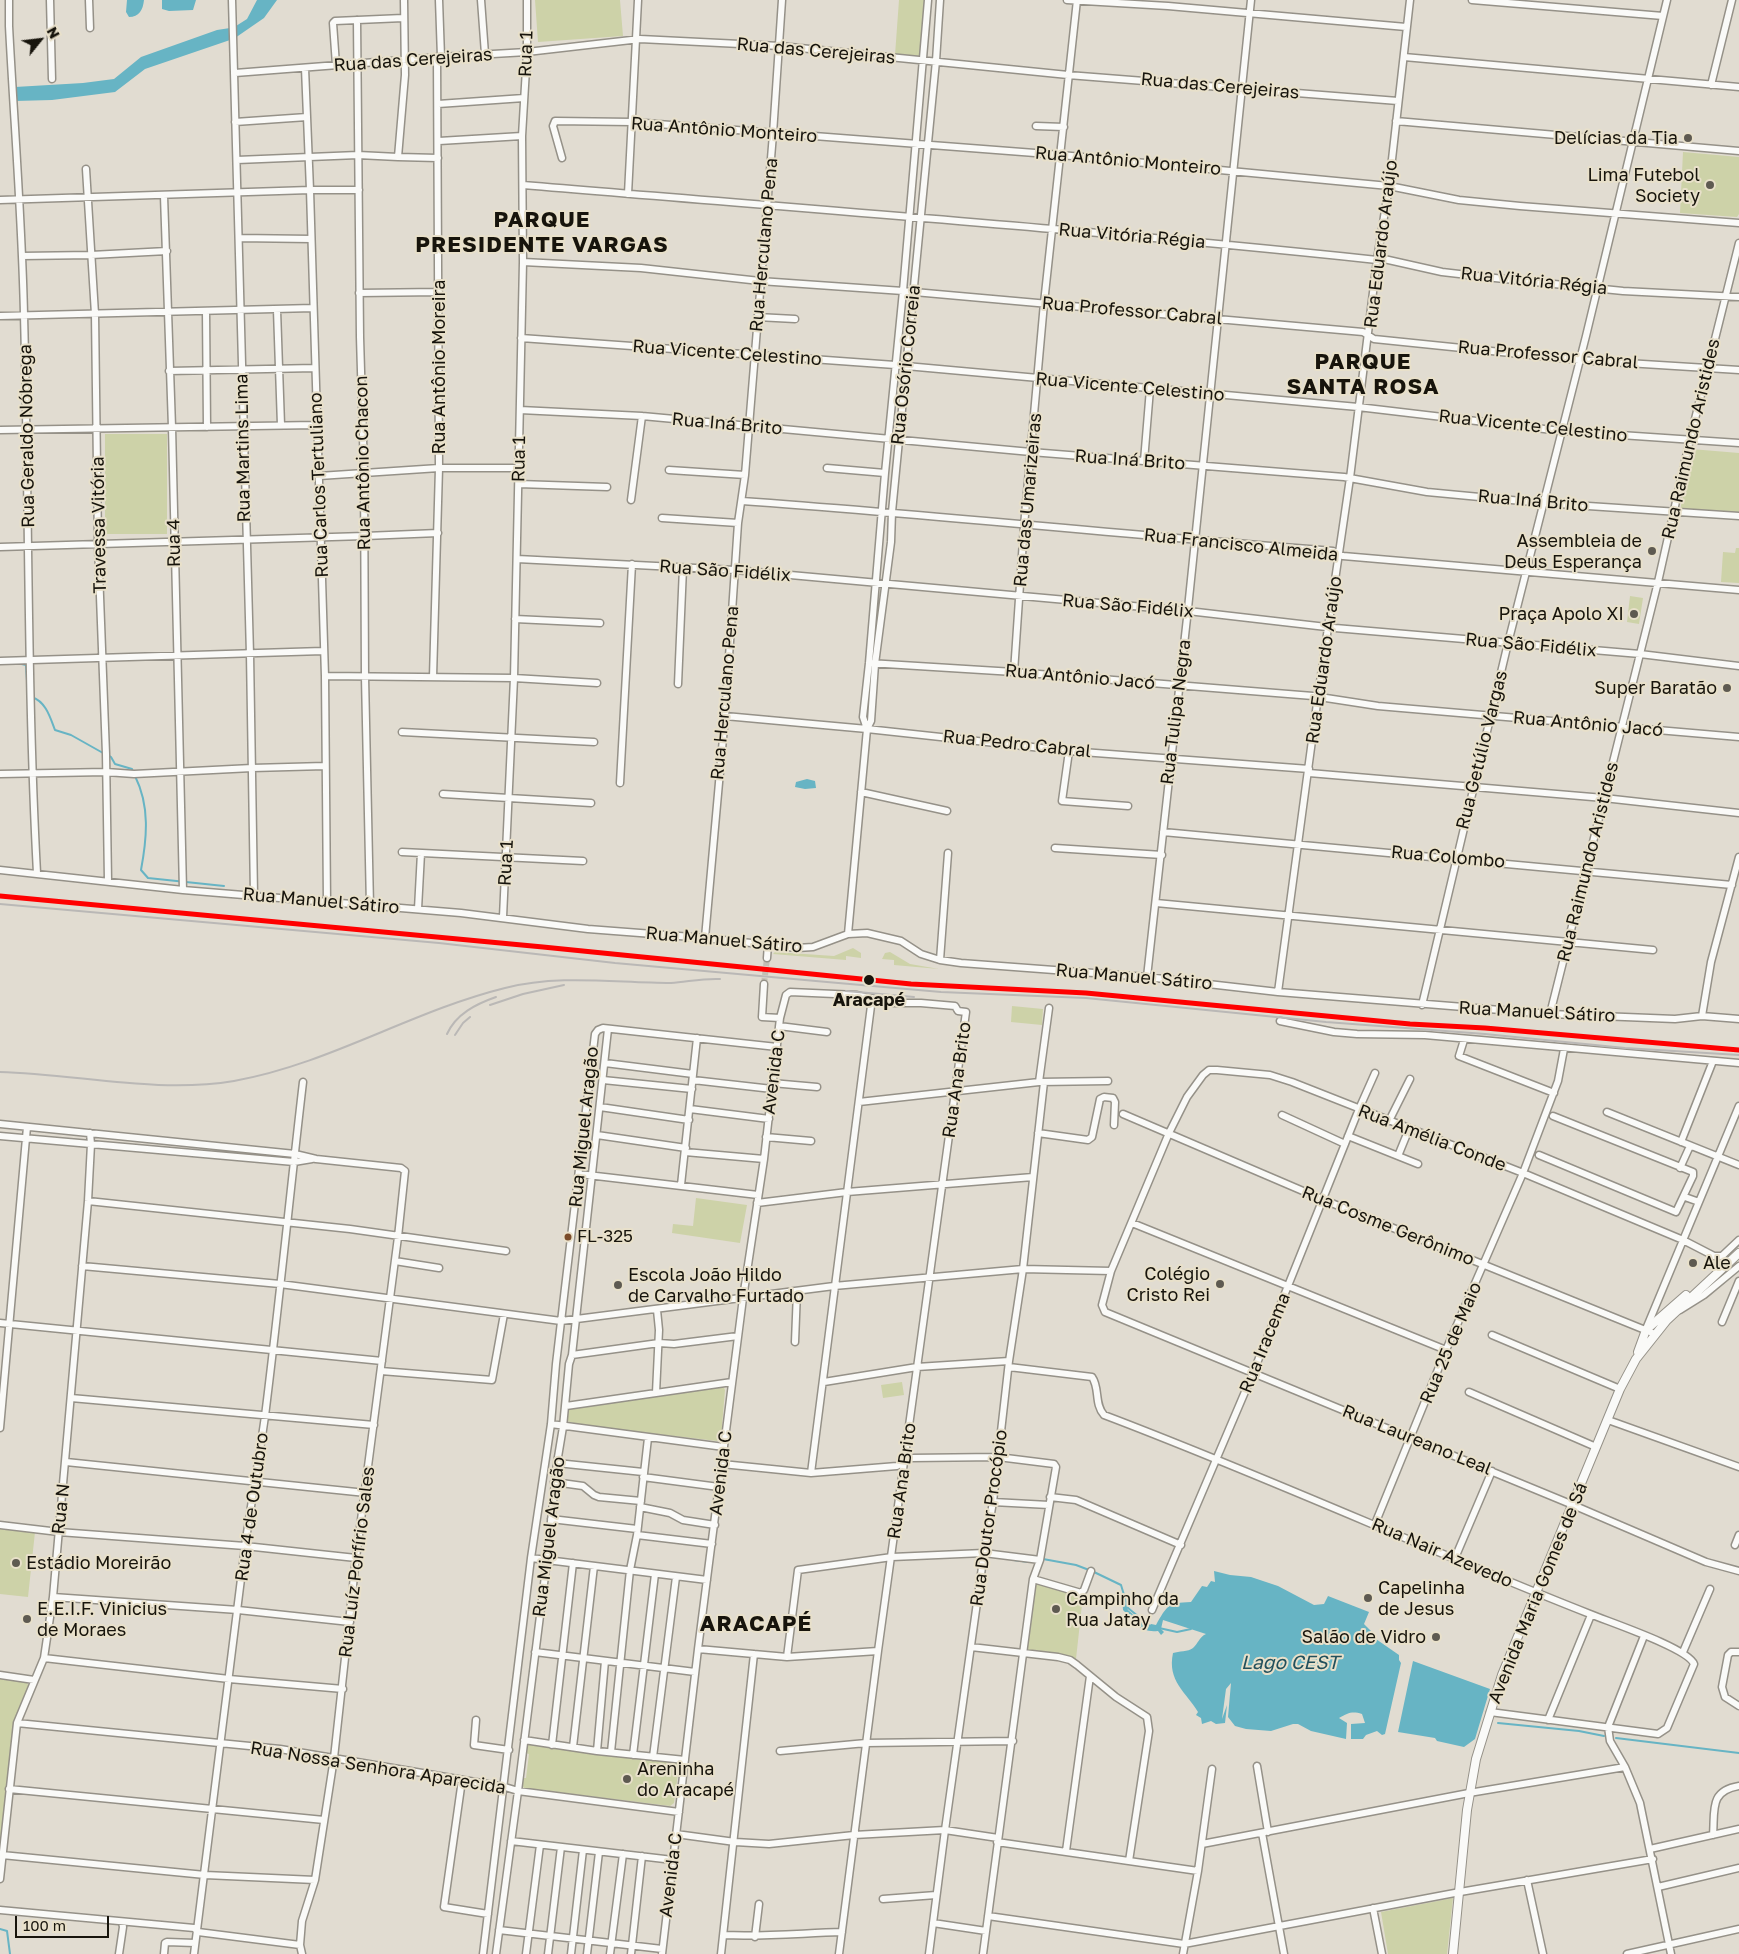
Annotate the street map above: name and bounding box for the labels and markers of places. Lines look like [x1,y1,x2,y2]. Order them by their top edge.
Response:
place label: Delícias da Tia [1554,127,1678,149]
marker: Delícias da Tia [1682,132,1694,144]
place label: Lima Futebol Society [1587,164,1700,206]
marker: Lima Futebol Society [1704,179,1716,191]
place label: Assembleia de Deus Esperança [1504,530,1642,572]
marker: Assembleia de Deus Esperança [1646,545,1658,557]
place label: Praça Apolo XI [1498,603,1624,625]
marker: Praça Apolo XI [1628,608,1640,620]
place label: Super Baratão [1594,677,1717,699]
marker: Super Baratão [1721,682,1733,694]
marker: Aracapé [862,973,876,987]
place label: Aracapé [833,989,905,1011]
place label: FL-325 [577,1227,633,1247]
marker: FL-325 [563,1232,573,1242]
place label: Ale [1703,1252,1731,1274]
marker: Ale [1687,1257,1699,1269]
place label: Colégio Cristo Rei [1127,1263,1210,1306]
place label: Escola João Hildo de Carvalho Furtado [628,1264,804,1306]
marker: Colégio Cristo Rei [1214,1278,1226,1290]
marker: Escola João Hildo de Carvalho Furtado [612,1279,624,1291]
place label: Estádio Moreirão [26,1552,171,1574]
marker: Estádio Moreirão [10,1557,22,1569]
place label: Capelinha de Jesus [1378,1577,1465,1620]
place label: Campinho da Rua Jatay [1066,1588,1179,1630]
marker: Capelinha de Jesus [1362,1592,1374,1604]
place label: E.E.I.F. Vinicius de Moraes [37,1598,167,1640]
marker: Campinho da Rua Jatay [1050,1603,1062,1615]
marker: E.E.I.F. Vinicius de Moraes [21,1613,33,1625]
place label: Salão de Vidro [1301,1626,1426,1648]
marker: Salão de Vidro [1430,1631,1442,1643]
place label: Areninha do Aracapé [637,1758,734,1800]
marker: Areninha do Aracapé [621,1773,633,1785]

